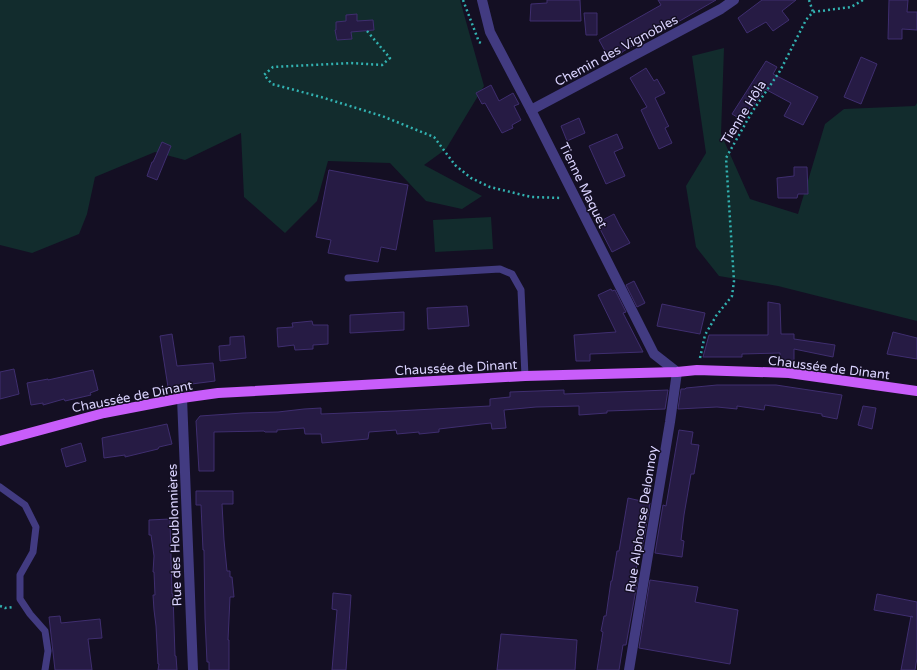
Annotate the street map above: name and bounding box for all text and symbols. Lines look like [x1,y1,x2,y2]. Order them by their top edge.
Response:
street label: Chemin des Vignobles [552,12,681,90]
street label: Tienne Hôla [718,77,770,148]
street label: Tienne Maquet [555,140,611,231]
street label: Chaussée de Dinant [767,353,891,383]
street label: Chaussée de Dinant [394,357,518,379]
street label: Chaussée de Dinant [71,377,194,417]
street label: Rue Alphonse Delonnoy [622,445,661,594]
street label: Rue des Houblonnières [165,463,185,607]

